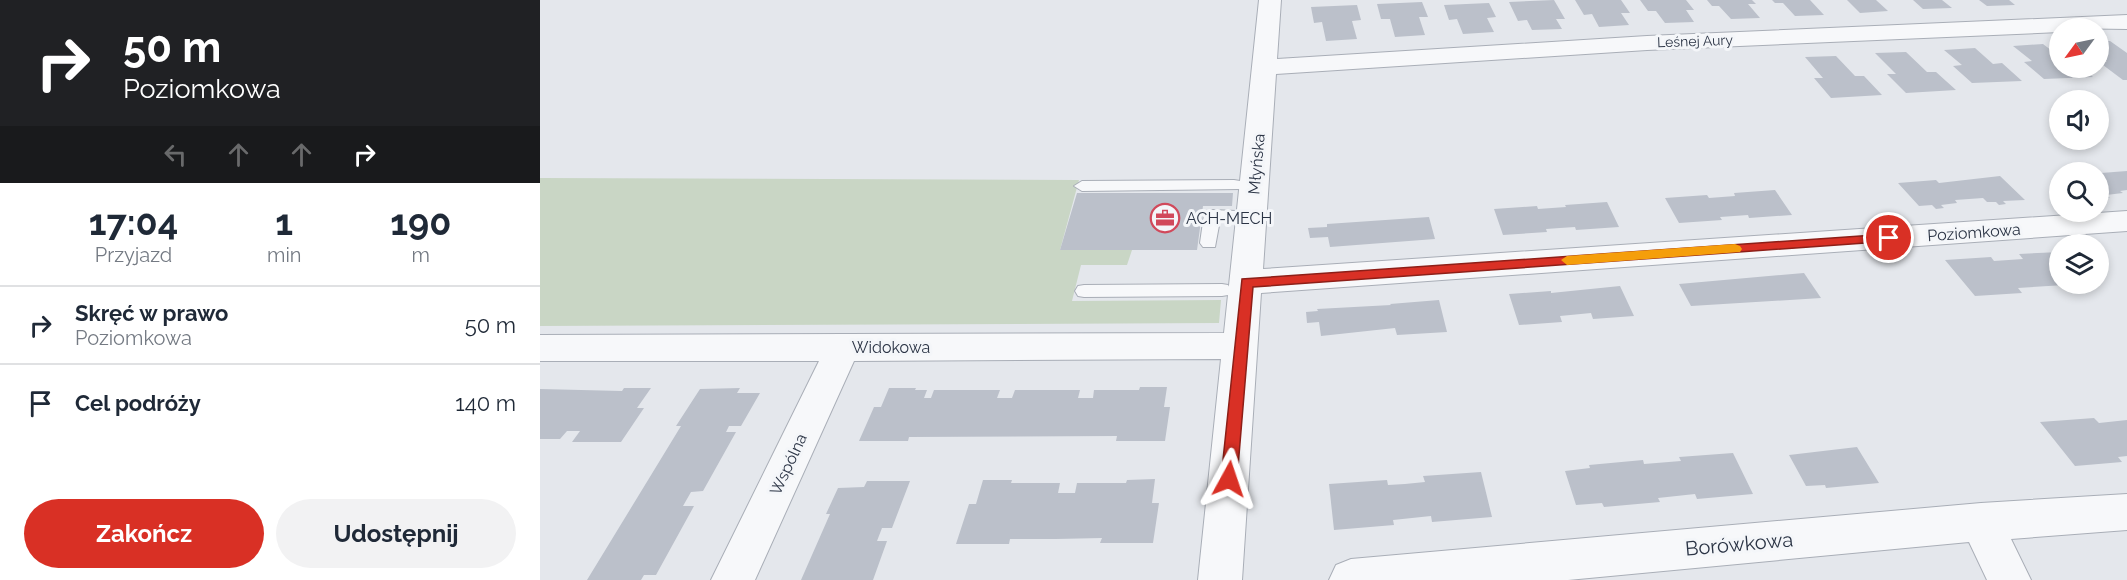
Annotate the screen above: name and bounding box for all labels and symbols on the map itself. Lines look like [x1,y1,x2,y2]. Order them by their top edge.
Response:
north arrow [2049,18,2109,78]
street label: Leśnej Aury [1657,32,1734,50]
street label: Młyńska [1244,133,1269,195]
office icon: ACH-MECH [1149,202,1181,234]
place label: ACH-MECH [1186,209,1272,228]
pin [1863,212,1914,263]
street label: Poziomkowa [1927,220,2021,245]
street label: Widokowa [852,338,930,357]
street label: Wspólna [766,431,811,498]
position arrow [1197,447,1261,511]
street label: Borówkowa [1684,527,1794,561]

